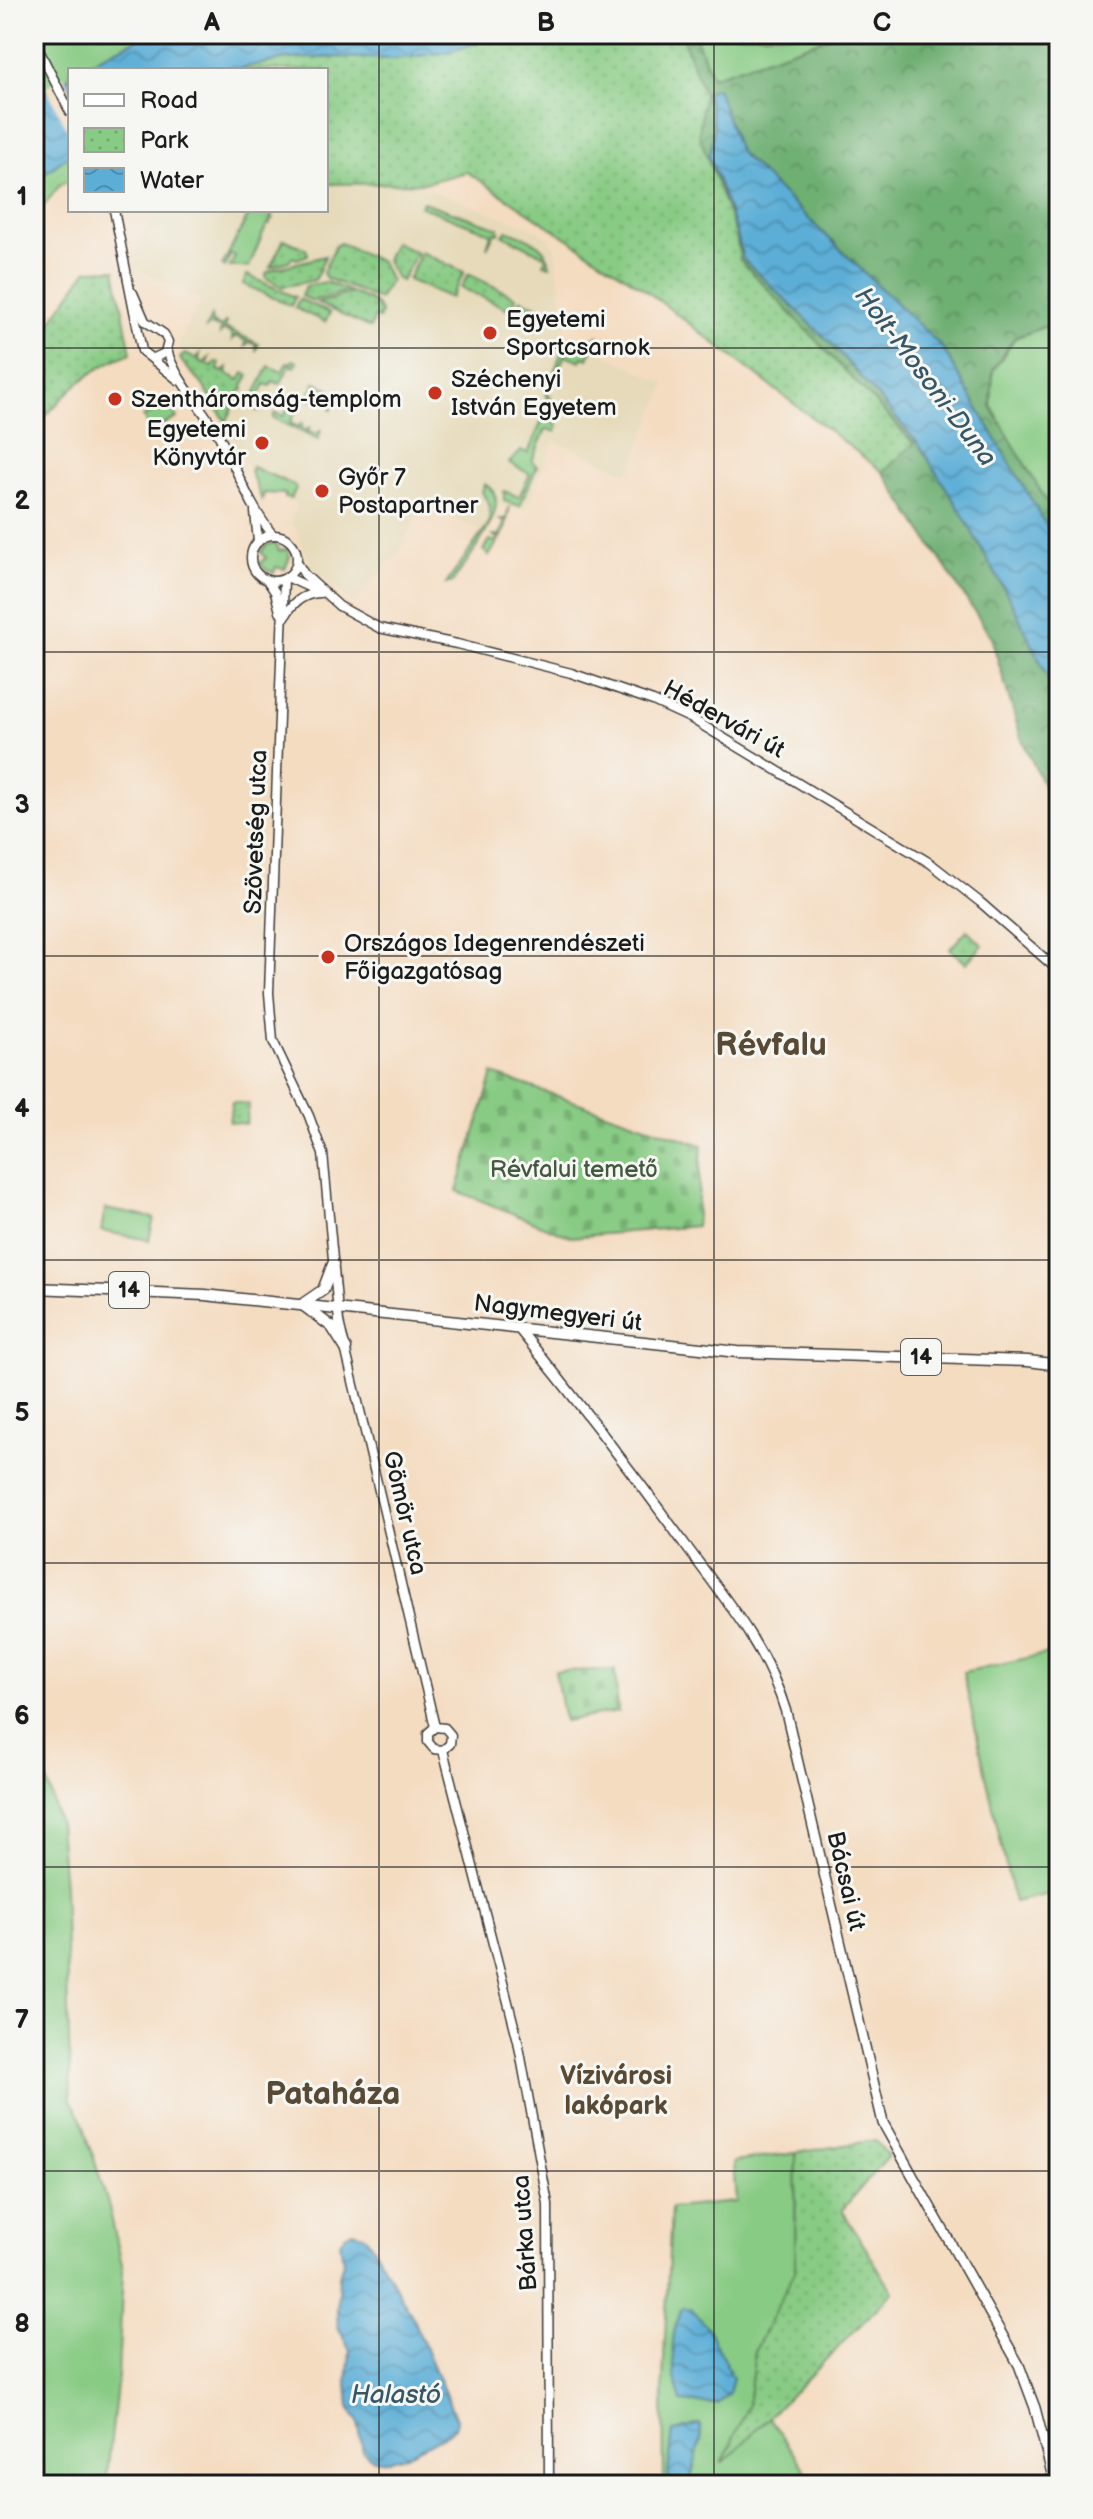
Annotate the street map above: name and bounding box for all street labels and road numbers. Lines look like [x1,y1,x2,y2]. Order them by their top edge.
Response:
street label: Hédervári út [658,674,791,765]
street label: Szövetség utca [239,749,273,915]
road number: 14 [109,1272,149,1308]
street label: Nagymegyeri út [472,1288,644,1338]
road number: 14 [901,1339,941,1375]
street label: Gömör utca [377,1448,433,1578]
street label: Bácsai út [821,1829,872,1934]
street label: Bárka utca [506,2174,544,2292]

